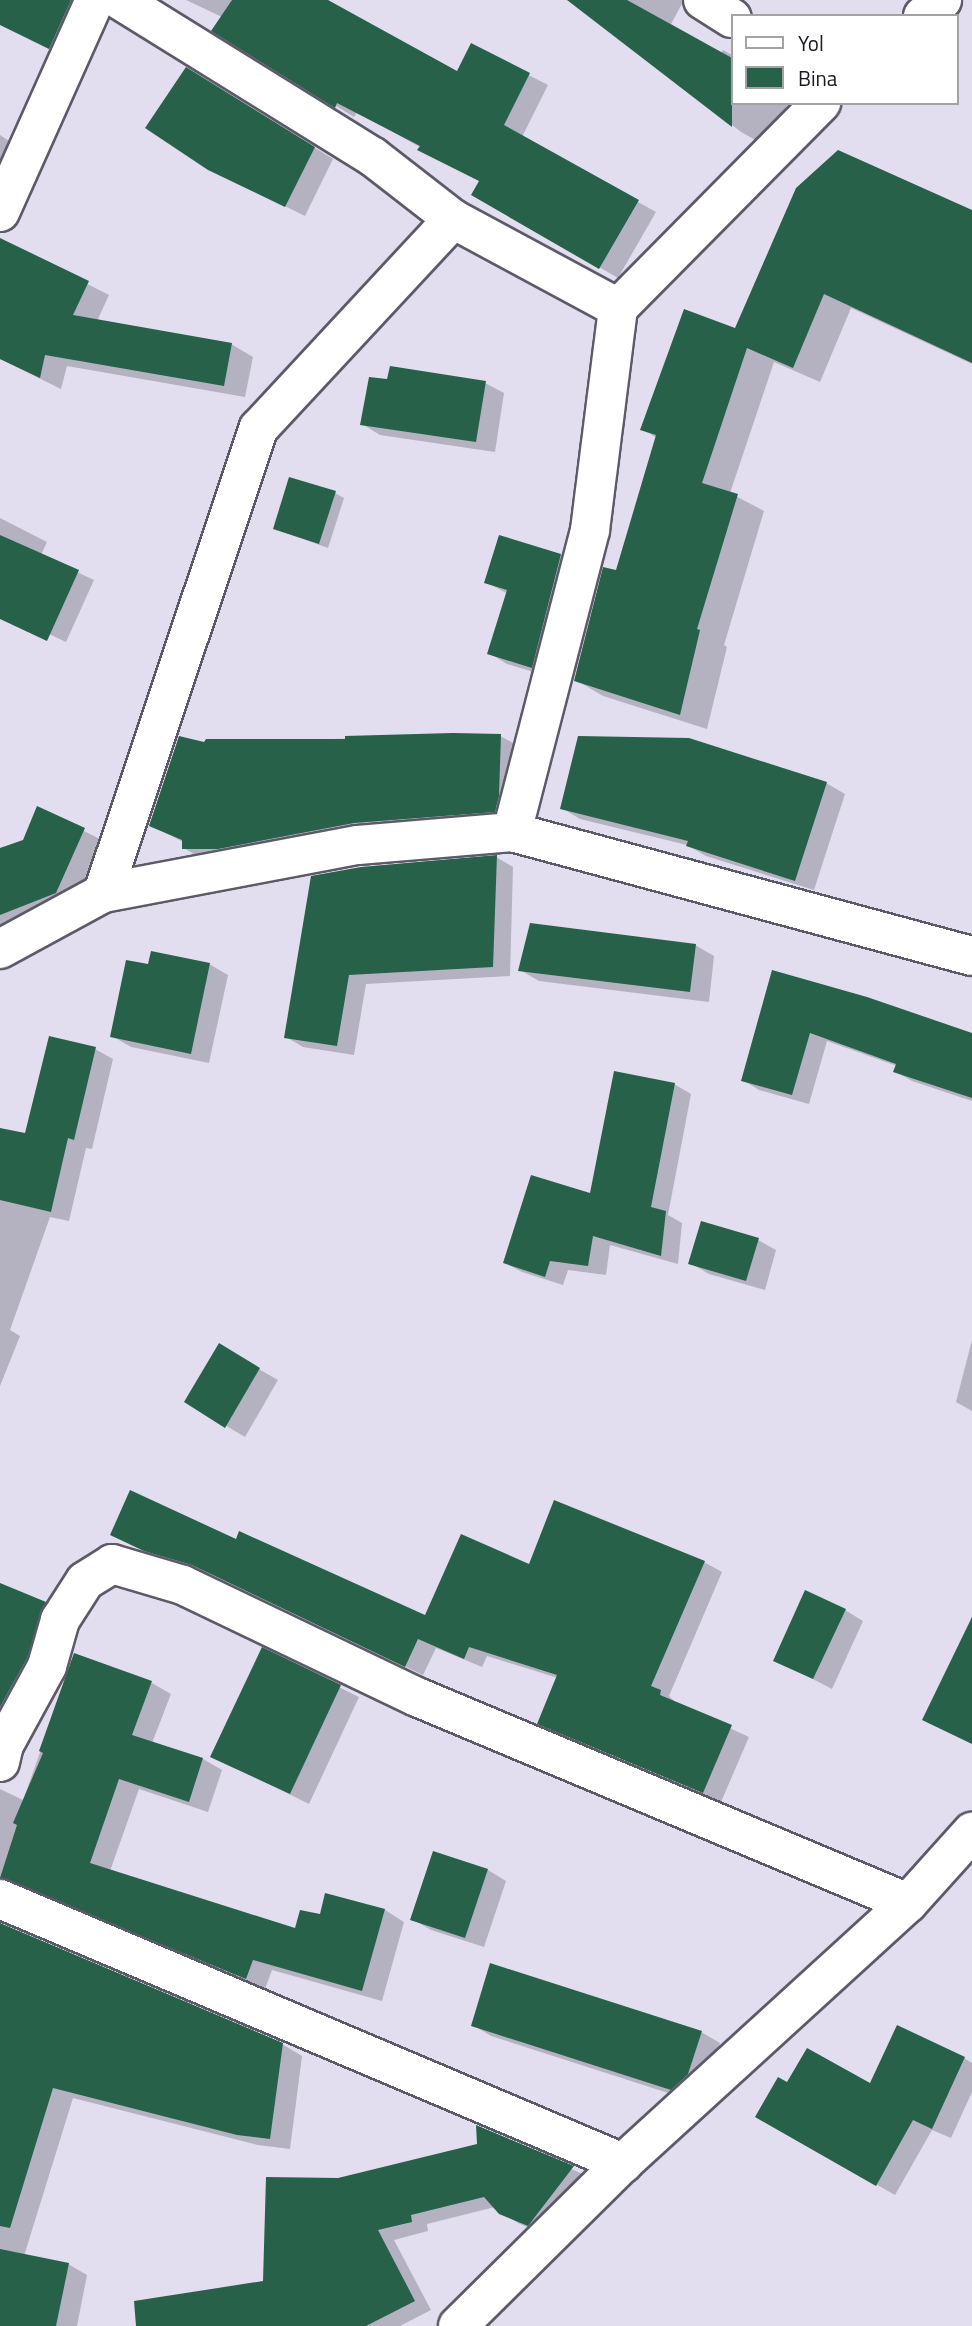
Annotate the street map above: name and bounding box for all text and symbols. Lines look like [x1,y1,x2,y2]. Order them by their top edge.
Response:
legend [730,14,958,105]
text: Yol [798,27,824,59]
text: Bina [798,62,837,94]

